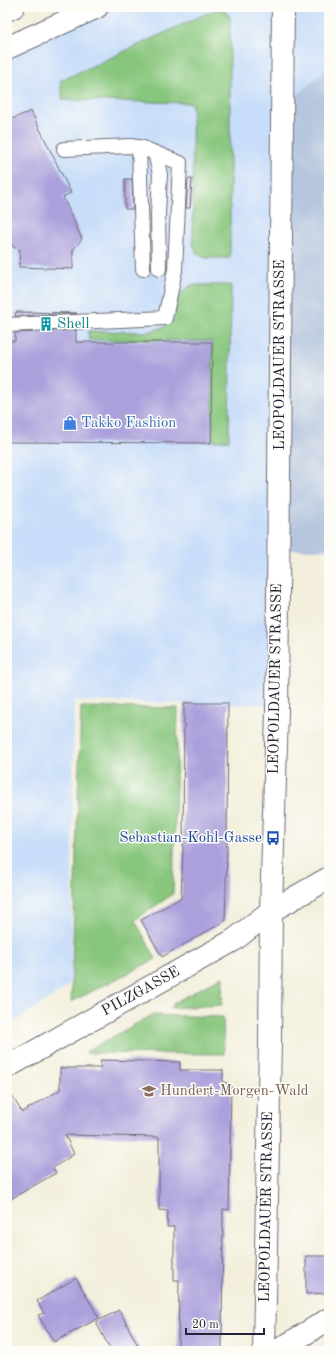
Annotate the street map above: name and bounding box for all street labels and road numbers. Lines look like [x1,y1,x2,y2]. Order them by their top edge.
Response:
street label: LEOPOLDAUER STRASSE [273,260,288,450]
street label: LEOPOLDAUER STRASSE [267,583,285,775]
street label: PILZGASSE [99,964,183,1020]
street label: LEOPOLDAUER STRASSE [258,1111,276,1303]

